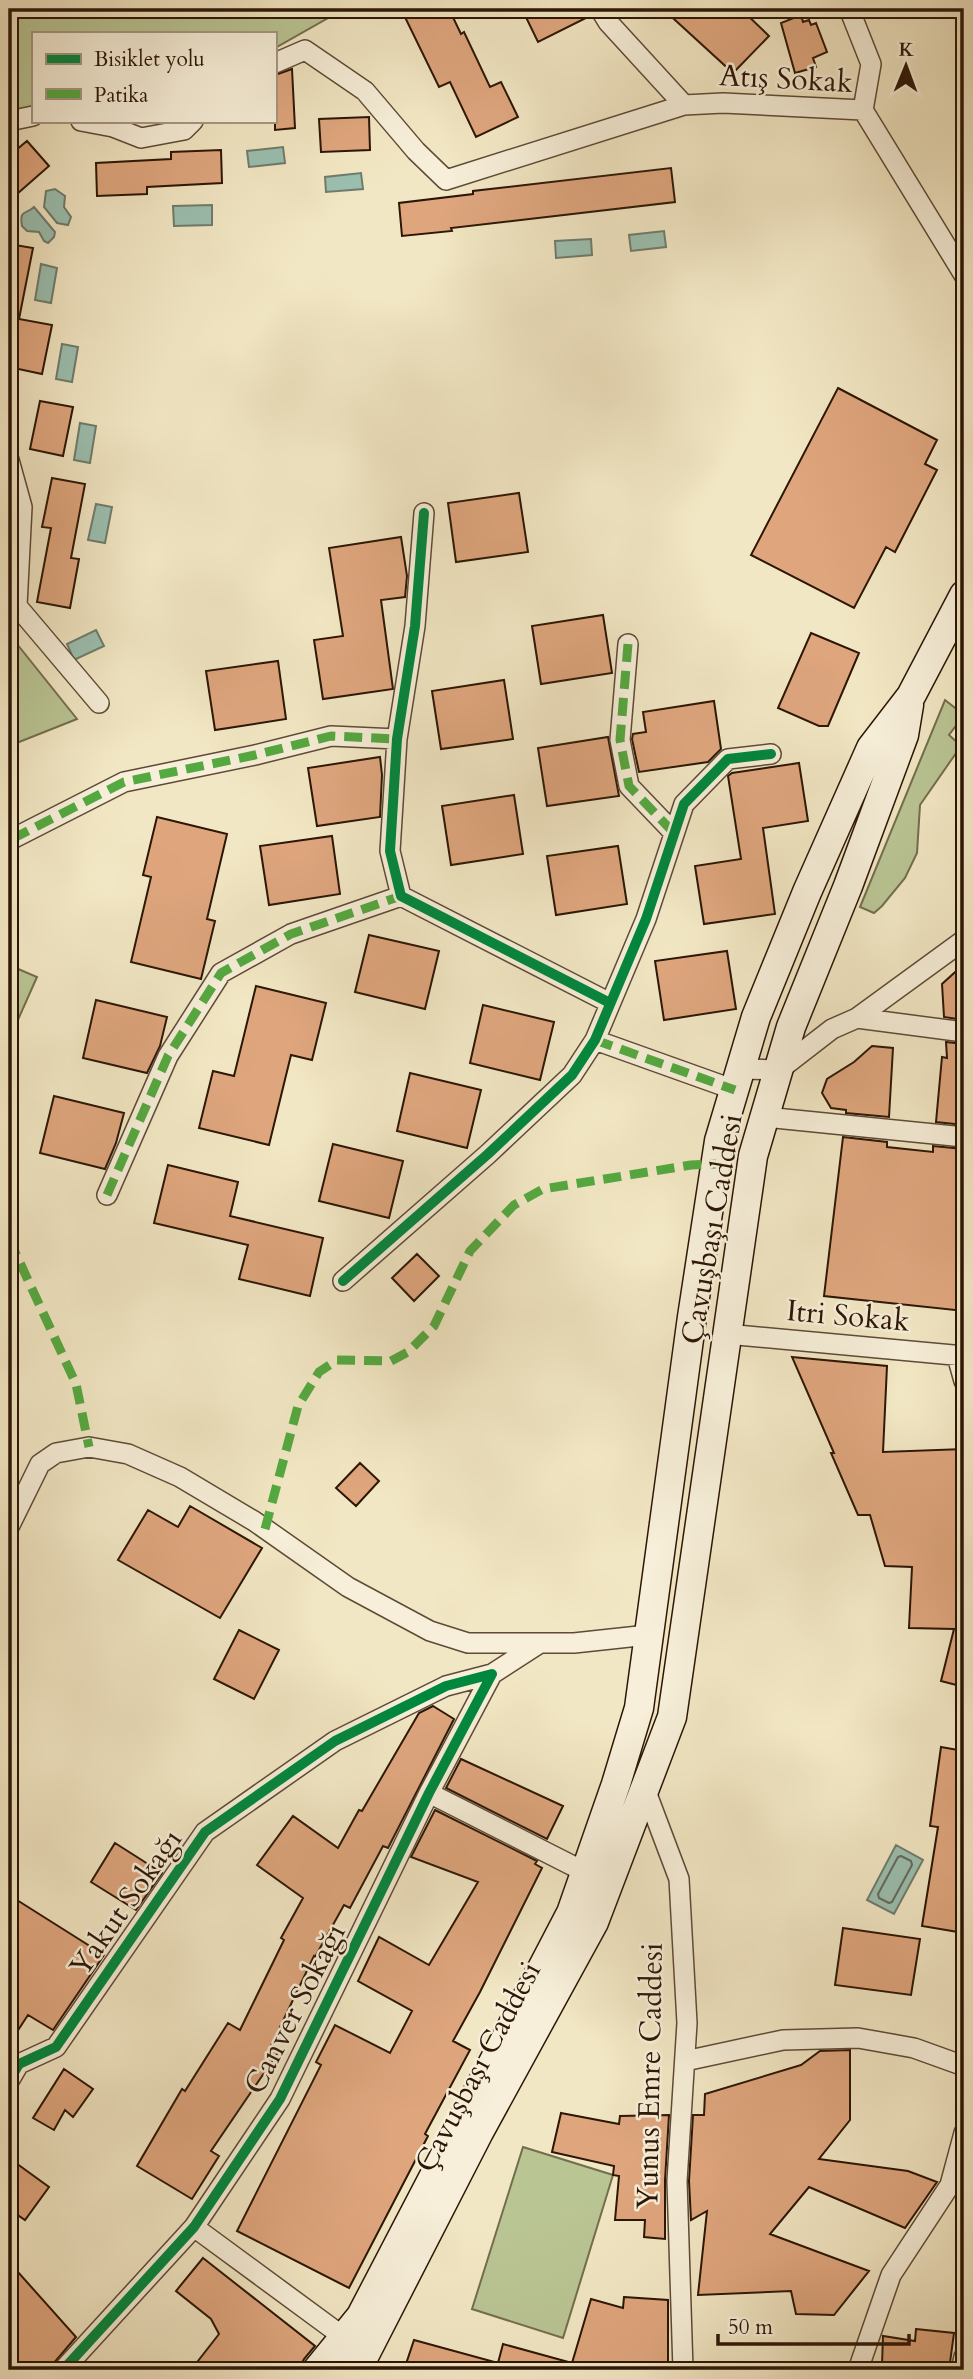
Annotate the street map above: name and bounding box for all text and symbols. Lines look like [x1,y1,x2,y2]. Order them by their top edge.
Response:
legend [32,32,276,122]
north arrow [872,32,942,102]
text: K [898,37,915,63]
text: Bisiklet yolu [94,45,205,74]
street label: Atış Sokak [718,55,854,103]
text: Patika [94,81,148,110]
street label: Çavuşbaşı Caddesi [672,1111,752,1347]
street label: Itri Sokak [785,1290,911,1342]
street label: Yakut Sokağı [60,1821,192,1985]
street label: Canver Sokağı [234,1917,356,2101]
street label: Yunus Emre Caddesi [627,1942,673,2210]
street label: Çavuşbaşı Caddesi [405,1954,551,2180]
scale bar [718,2302,908,2346]
text: 50 m [728,2313,773,2342]

